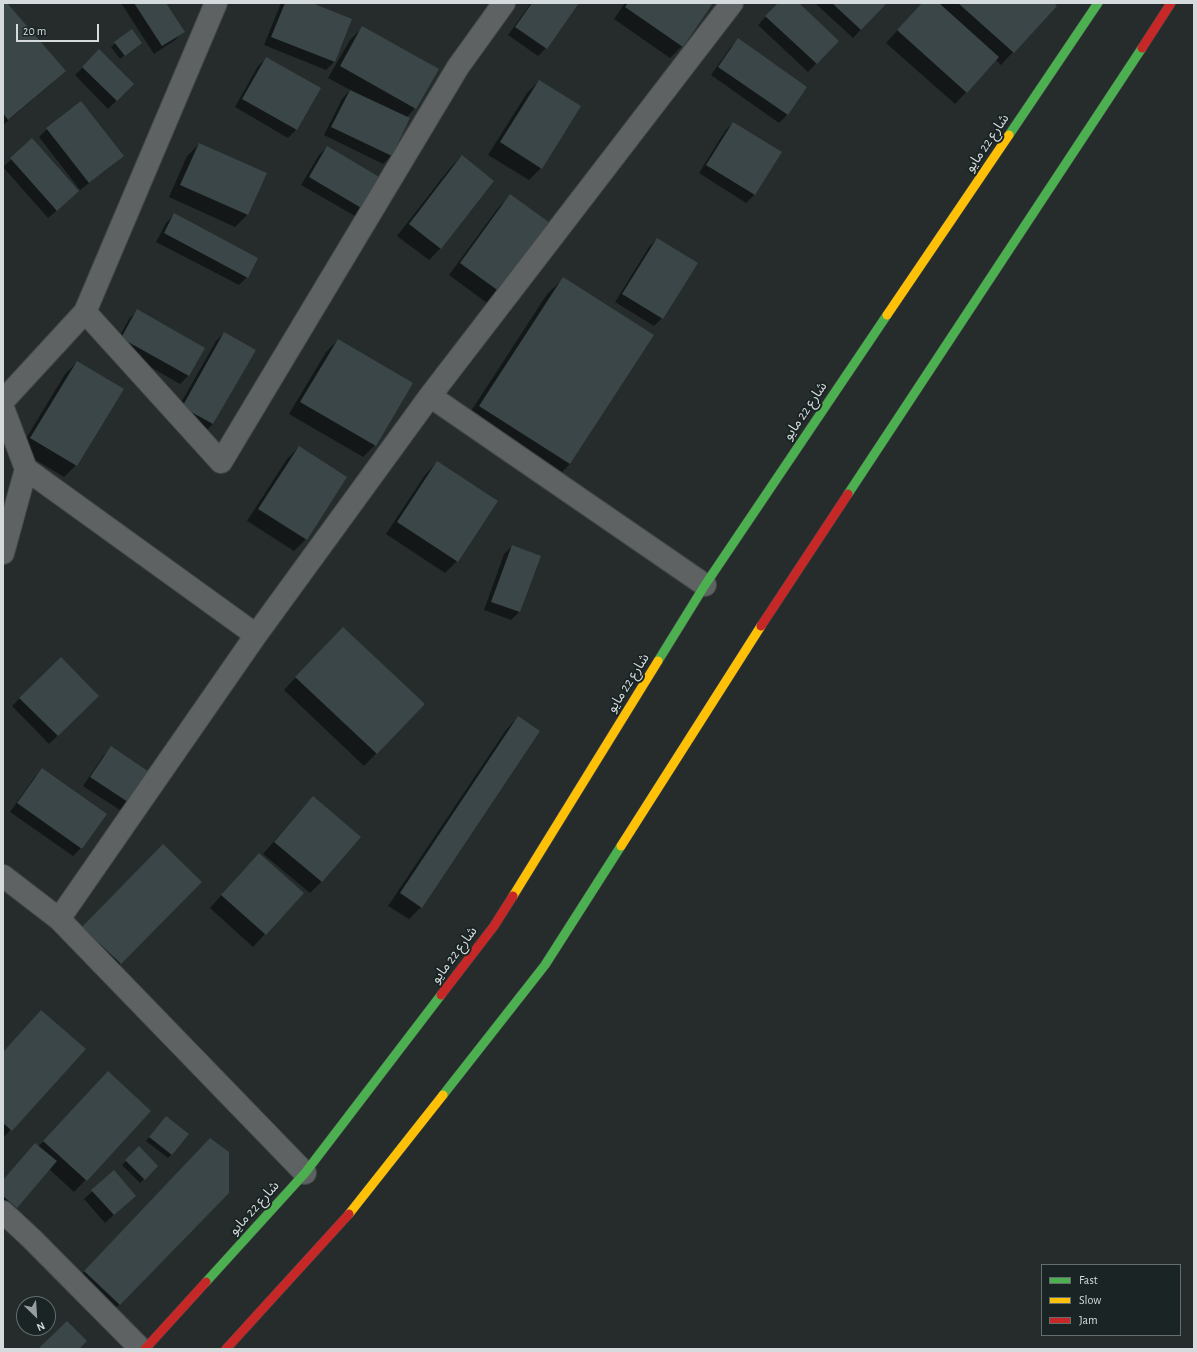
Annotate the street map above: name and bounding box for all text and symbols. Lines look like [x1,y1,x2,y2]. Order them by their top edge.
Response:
scale bar [18,16,101,42]
text: 20 m [23,25,46,37]
street label: شارع 22 مايو [961,111,1013,175]
street label: شارع 22 مايو [779,379,831,443]
street label: شارع 22 مايو [603,650,653,716]
street label: شارع 22 مايو [427,923,481,987]
street label: شارع 22 مايو [225,1178,283,1238]
legend [1041,1264,1181,1336]
text: Fast [1079,1274,1098,1286]
text: Slow [1079,1294,1101,1306]
north arrow [16,1296,56,1336]
text: Jam [1079,1314,1098,1326]
text: N [35,1320,47,1333]

